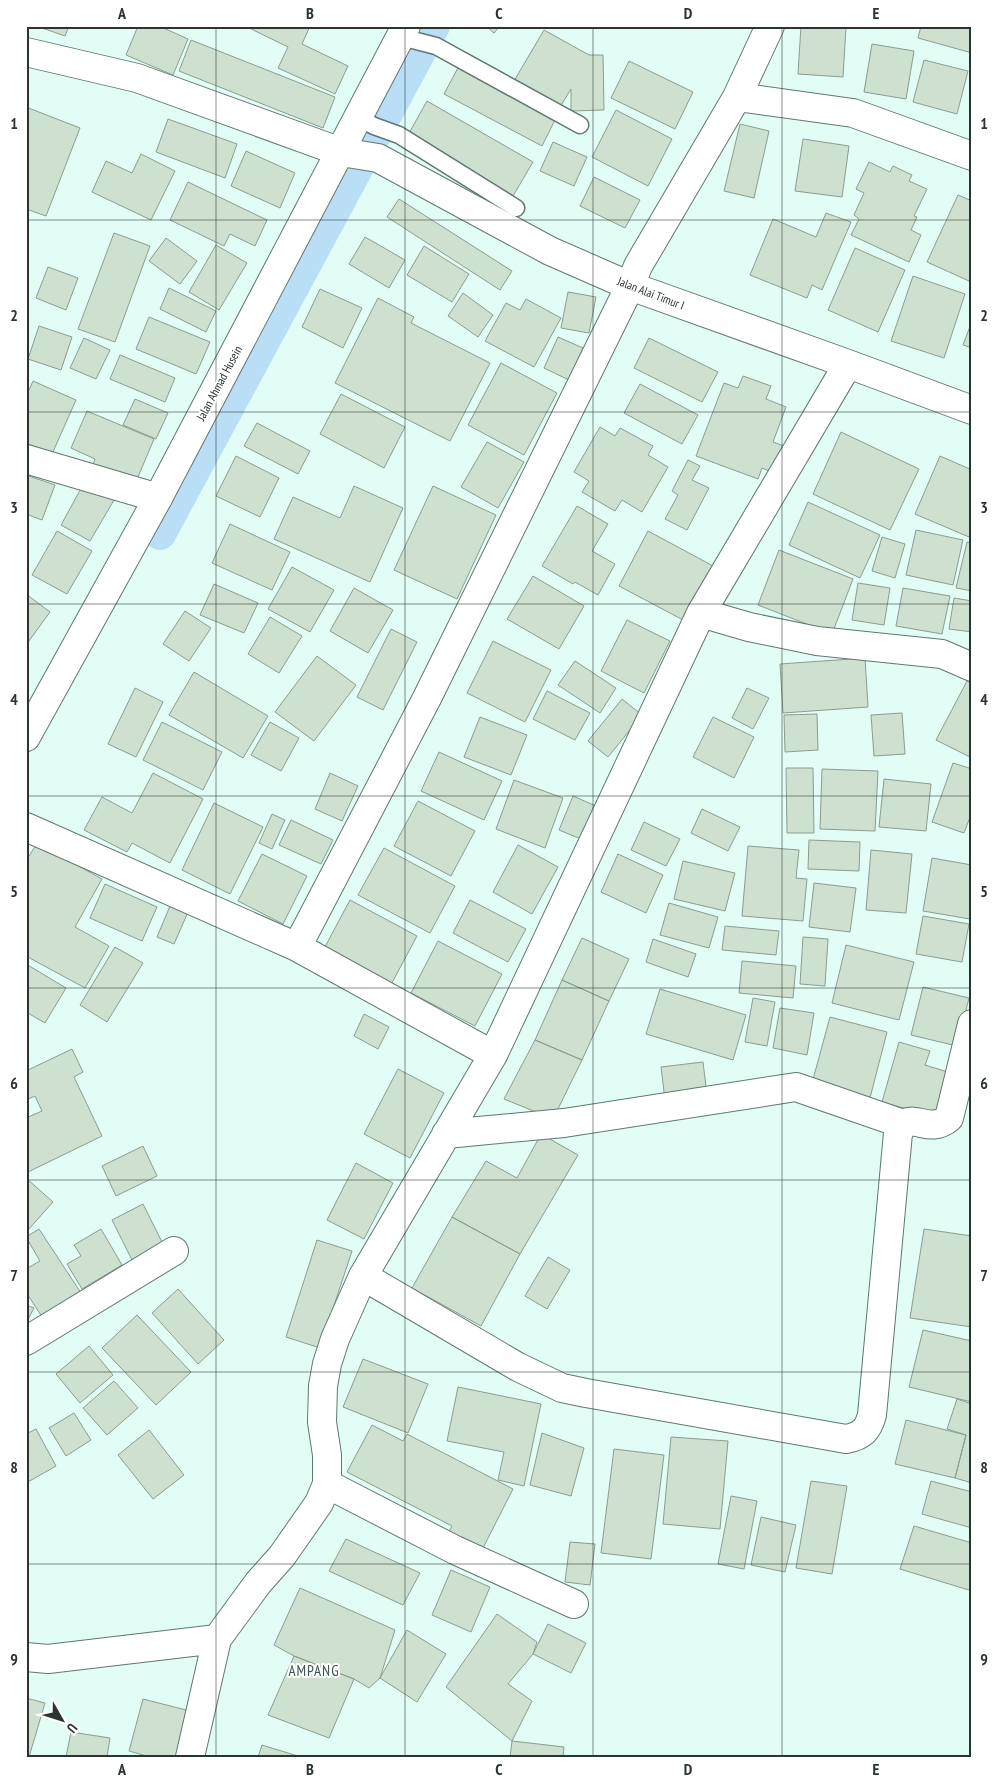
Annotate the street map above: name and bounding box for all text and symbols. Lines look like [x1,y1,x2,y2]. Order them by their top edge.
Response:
text: A [117,3,127,23]
text: B [306,3,314,23]
text: C [495,3,503,23]
text: D [684,3,693,23]
text: E [873,3,880,23]
text: 1 [10,113,18,133]
text: 1 [980,113,988,133]
street label: Jalan Alai Timur I [614,273,687,313]
text: 2 [10,305,18,325]
text: 2 [980,305,988,325]
street label: Jalan Ahmad Husein [193,343,245,424]
text: 3 [10,497,18,517]
text: 3 [980,497,988,517]
text: 4 [10,689,18,709]
text: 4 [980,689,988,709]
text: 5 [10,881,18,901]
text: 5 [980,881,988,901]
text: 6 [10,1073,18,1093]
text: 6 [980,1073,988,1093]
text: 7 [10,1265,18,1285]
text: 7 [980,1265,988,1285]
text: 8 [10,1457,18,1477]
text: 8 [980,1457,988,1477]
text: 9 [10,1649,18,1669]
text: 9 [980,1649,988,1669]
district label: AMPANG [288,1661,340,1680]
north arrow [38,1696,88,1746]
text: U [63,1720,81,1737]
text: A [117,1759,127,1779]
text: B [306,1759,314,1779]
text: C [495,1759,503,1779]
text: D [684,1759,693,1779]
text: E [873,1759,880,1779]

